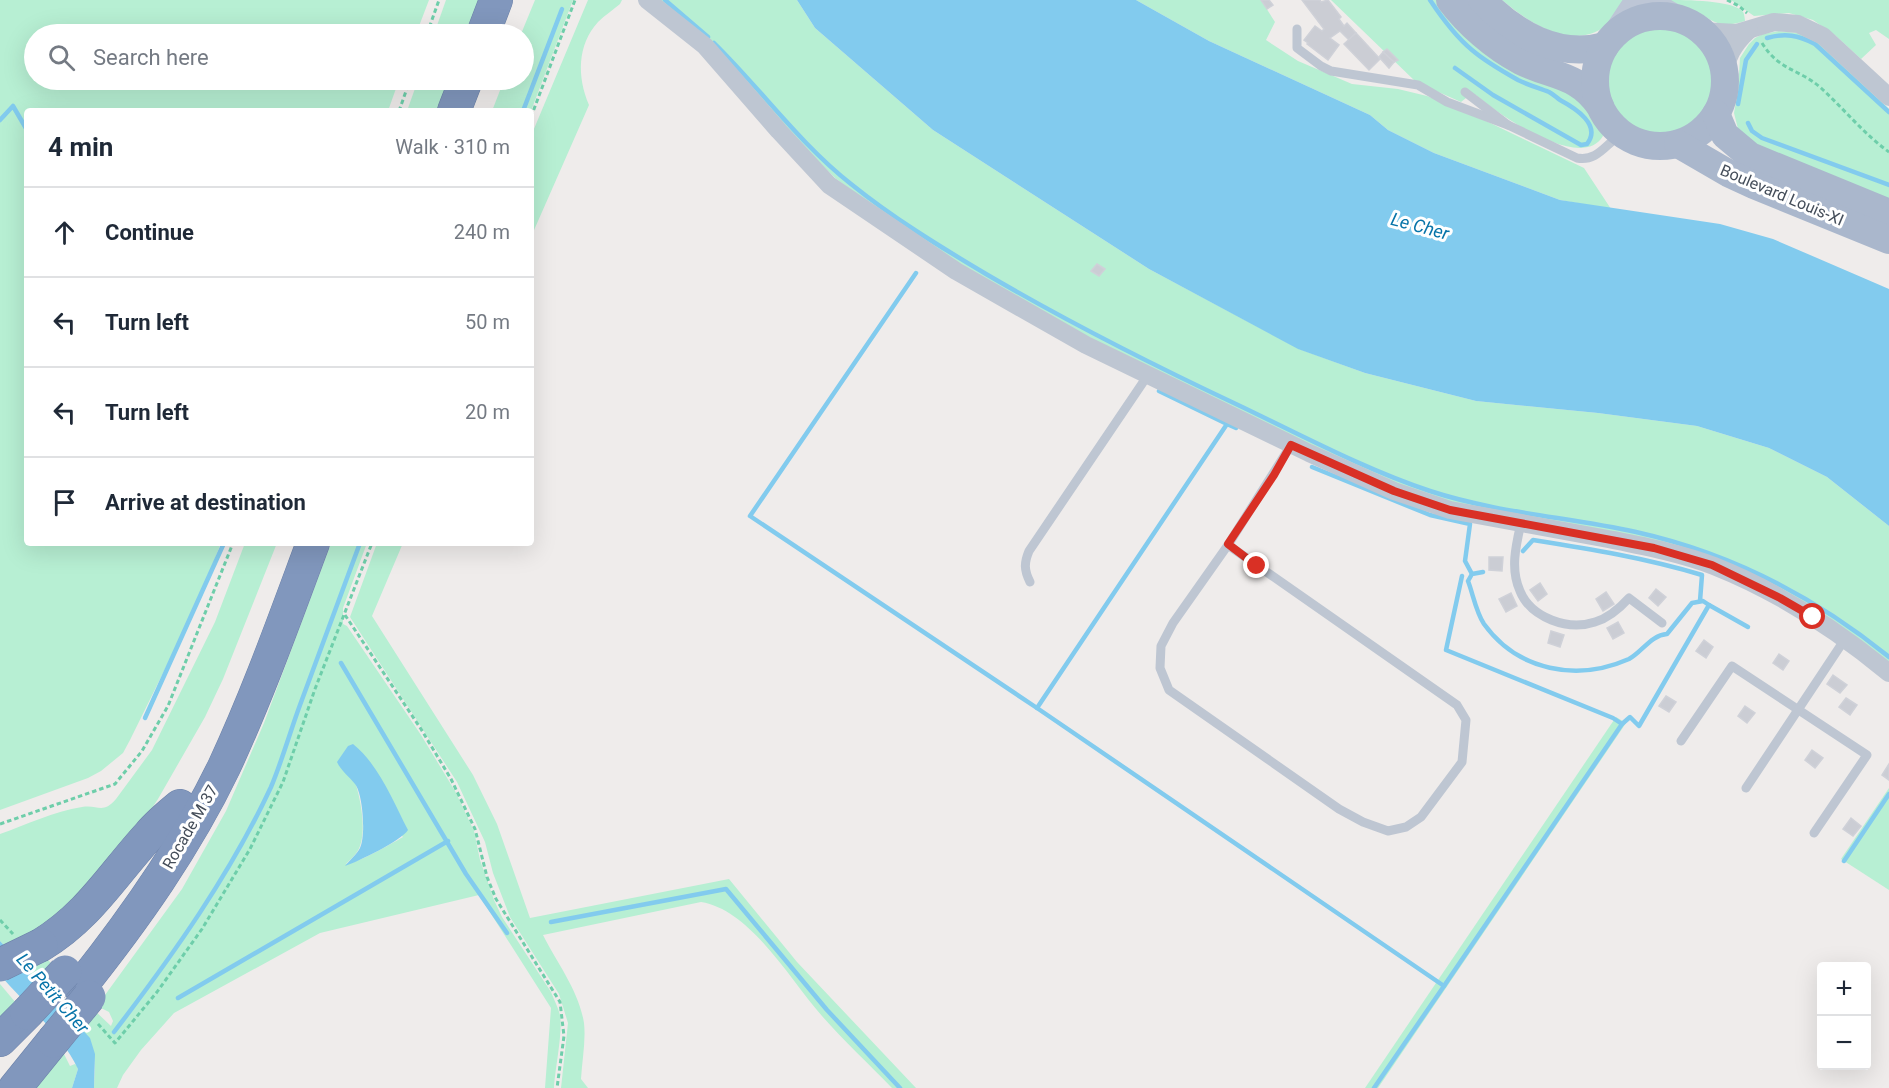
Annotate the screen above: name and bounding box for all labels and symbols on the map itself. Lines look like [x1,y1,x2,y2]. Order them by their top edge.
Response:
street label: Boulevard Louis-XI [1717,160,1847,230]
water label: Le Cher [1389,208,1452,244]
route end [1243,552,1269,578]
route start [1799,603,1825,629]
street label: Rocade M 37 [158,782,222,872]
water label: Le Petit Cher [12,949,94,1038]

